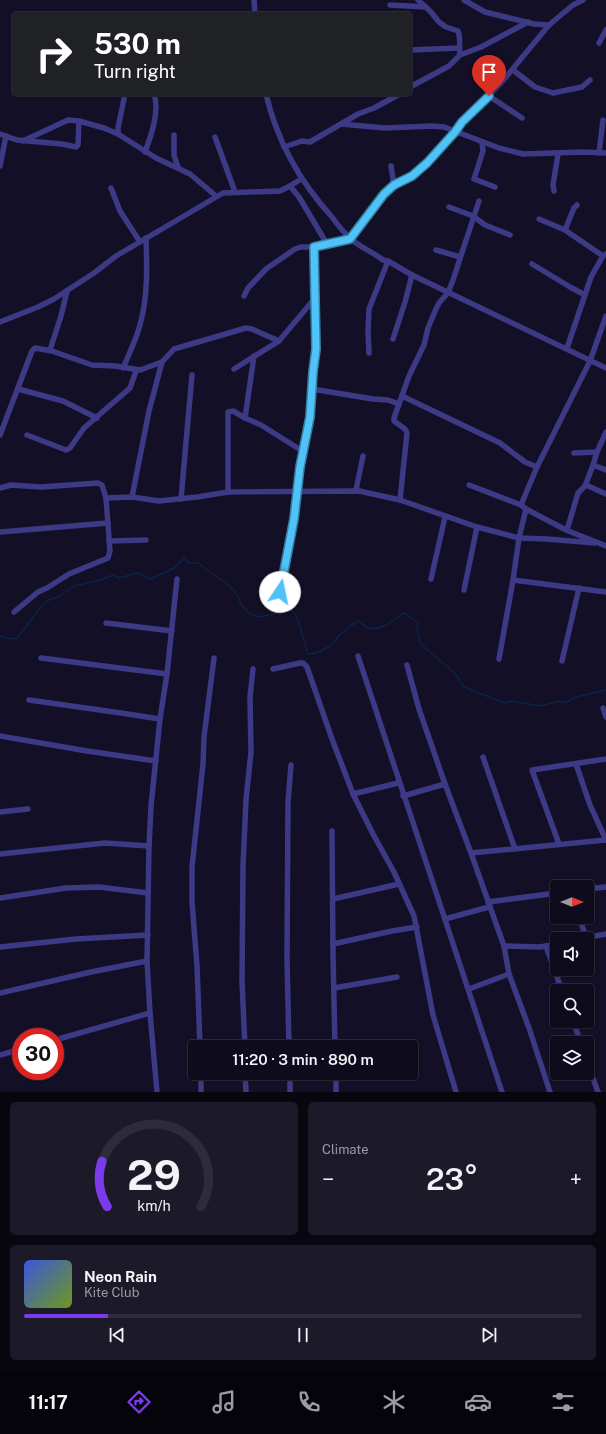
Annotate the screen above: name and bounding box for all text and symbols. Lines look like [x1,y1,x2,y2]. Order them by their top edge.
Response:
text: 530 m [94,27,181,60]
icon: right [28,28,80,80]
pin [472,55,506,96]
text: Turn right [94,61,176,82]
icon: arrive [478,61,500,83]
position arrow [259,571,301,613]
north arrow [550,880,594,924]
map controls [550,880,594,1080]
button: sound [550,932,594,976]
button: search [550,984,594,1028]
speed limit sign: 30 [12,1028,64,1080]
button: layers [550,1036,594,1080]
text: 11:20 · 3 min · 890 m [232,1051,374,1068]
text: Climate [322,1142,369,1157]
text: 29 [127,1149,181,1198]
text: 23° [426,1161,478,1197]
text: − [322,1166,334,1192]
text: + [570,1166,582,1192]
text: km/h [137,1196,171,1213]
text: Neon Rain [84,1268,157,1285]
text: Kite Club [84,1285,139,1300]
icon: previous [106,1324,128,1346]
icon: pause [292,1324,314,1346]
icon: next [478,1324,500,1346]
icon: directions [125,1388,153,1416]
icon: music [210,1388,238,1416]
icon: phone [295,1388,323,1416]
icon: climate [380,1388,408,1416]
icon: car [464,1388,492,1416]
icon: filters [549,1388,577,1416]
text: 11:17 [28,1392,68,1413]

